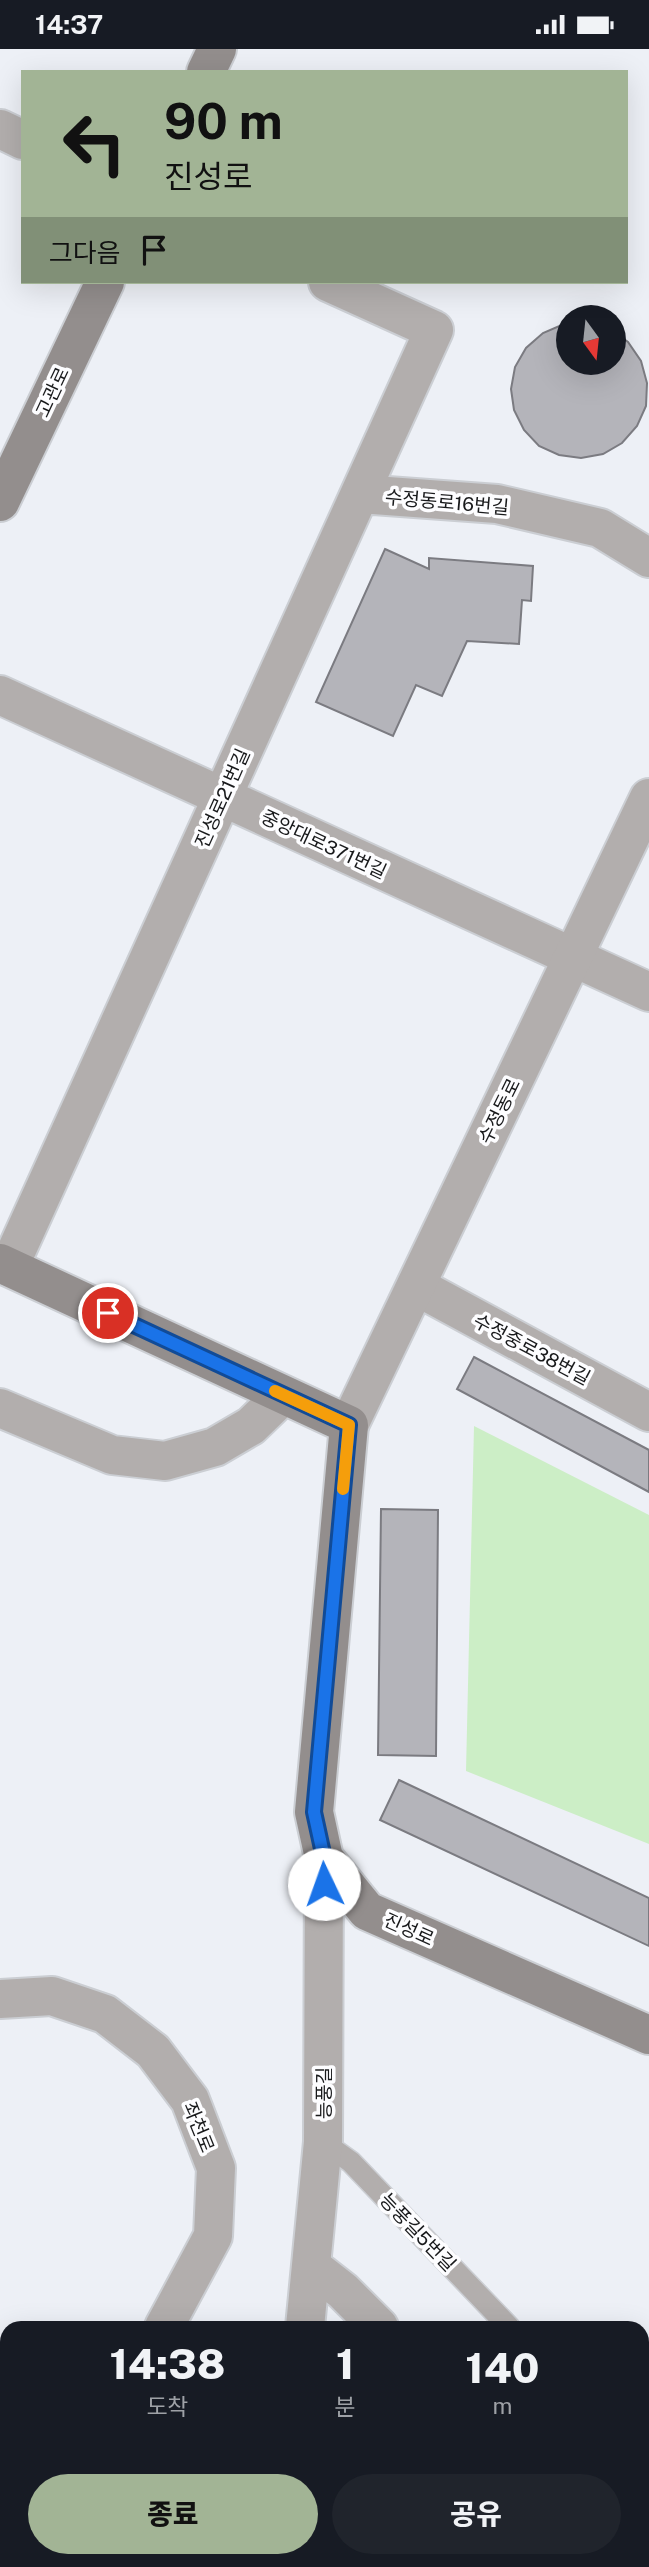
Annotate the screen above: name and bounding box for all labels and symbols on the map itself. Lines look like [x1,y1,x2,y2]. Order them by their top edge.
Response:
north arrow [556,305,626,375]
street label: 고관로 [31,364,73,420]
street label: 수정동로16번길 [384,486,510,518]
street label: 진성로21번길 [190,745,254,851]
street label: 중앙대로371번길 [258,805,390,883]
street label: 수정동로 [474,1075,524,1147]
pin [78,1283,138,1343]
street label: 수정중로38번길 [470,1309,594,1389]
position arrow [287,1847,361,1921]
street label: 진성로 [381,1908,437,1950]
street label: 능풍길 [313,2067,335,2119]
street label: 좌천로 [179,2099,219,2155]
street label: 능풍길5번길 [376,2189,460,2275]

